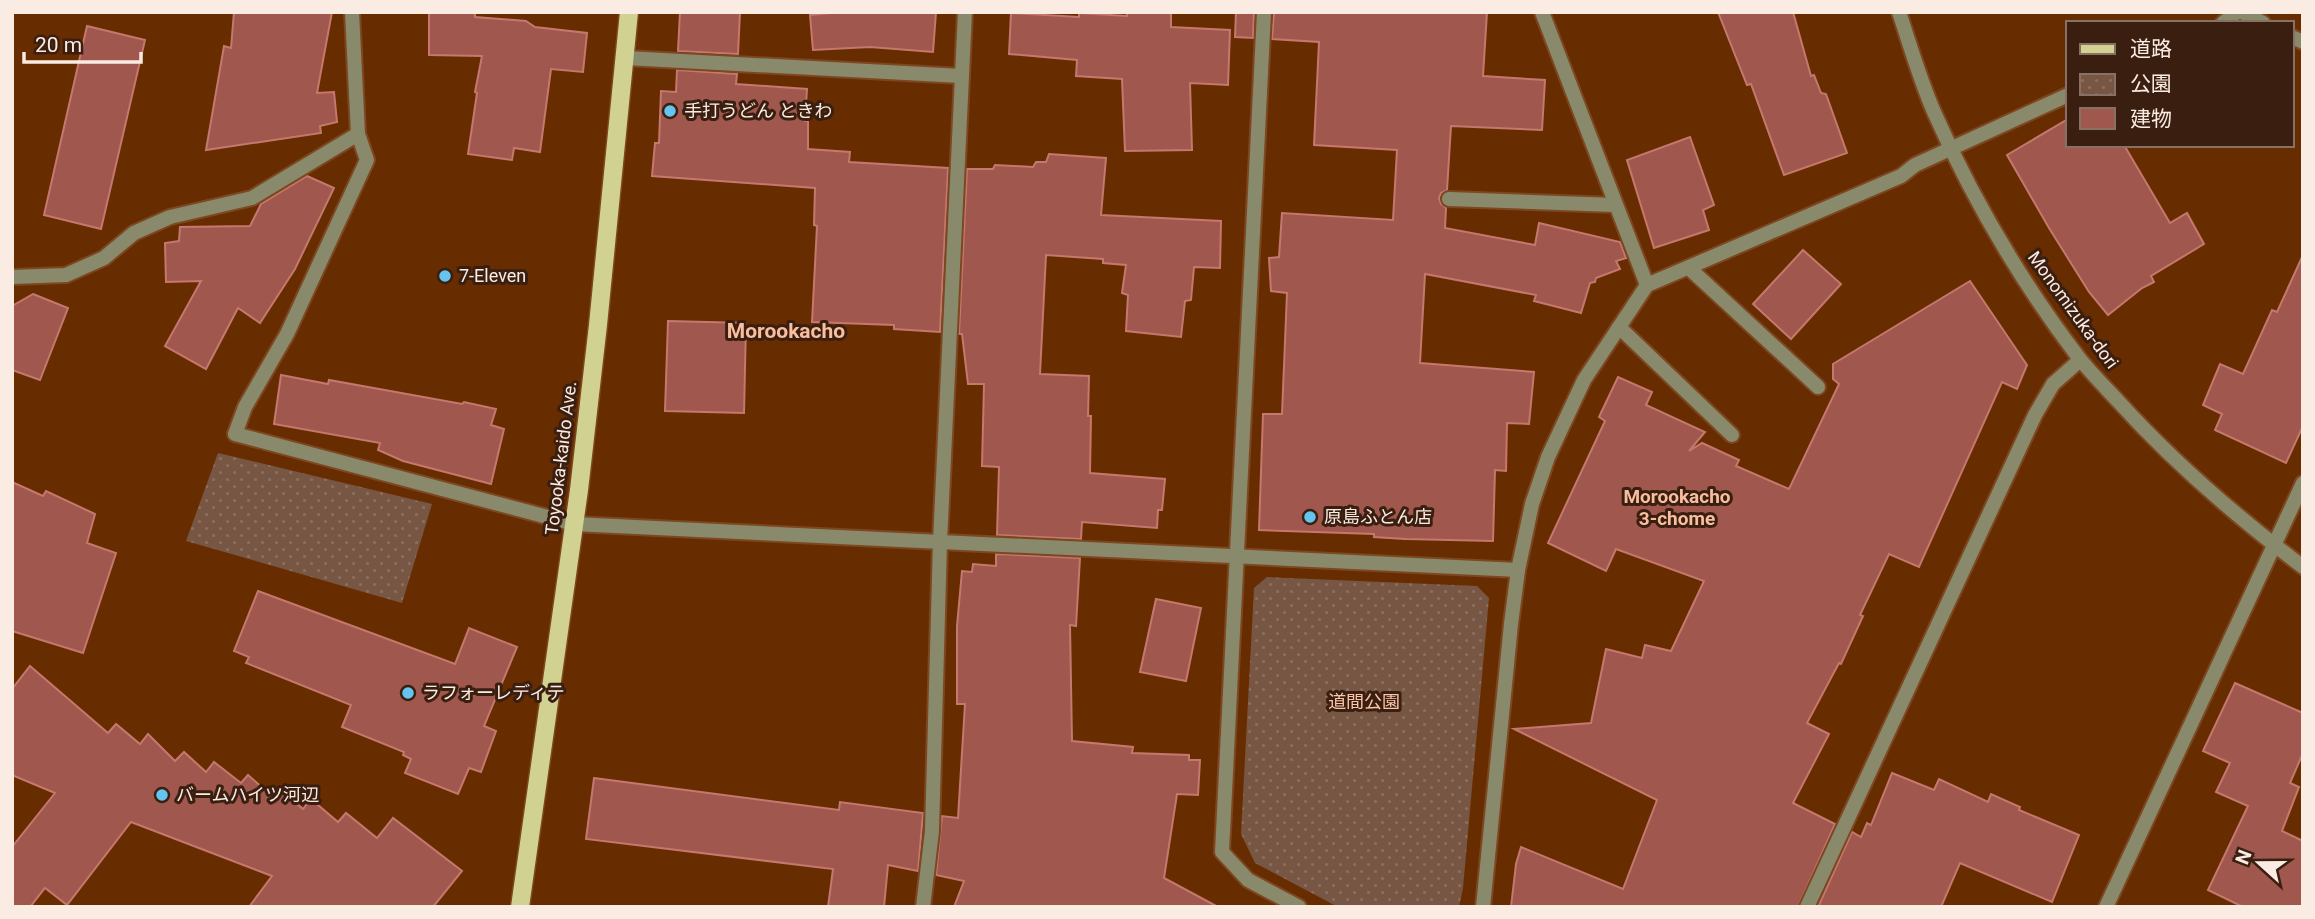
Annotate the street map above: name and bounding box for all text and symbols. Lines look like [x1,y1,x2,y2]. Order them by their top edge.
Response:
scale bar [24,21,142,65]
legend [2066,21,2294,147]
text: 20 m [35,33,82,57]
text: 道路 [2130,37,2172,61]
text: 公園 [2130,72,2172,96]
place label: 手打うどん ときわ [684,100,832,121]
marker: 手打うどん ときわ [662,103,678,119]
text: 建物 [2130,107,2172,131]
street label: Monomizuka-dori [2024,247,2123,373]
place label: 7-Eleven [459,265,526,286]
marker: 7-Eleven [437,268,453,284]
district label: Morookacho [727,319,845,343]
street label: Toyooka-kaido Ave. [541,380,580,536]
district label: Morookacho 3-chome [1623,485,1731,530]
place label: 原島ふとん店 [1324,506,1432,527]
marker: 原島ふとん店 [1302,509,1318,525]
place label: ラフォーレディテ [422,682,565,703]
marker: ラフォーレディテ [400,685,416,701]
park label: 道間公園 [1328,691,1400,712]
place label: バームハイツ河辺 [176,784,319,805]
marker: バームハイツ河辺 [154,787,170,803]
north arrow [2224,828,2294,898]
text: N [2230,847,2257,867]

